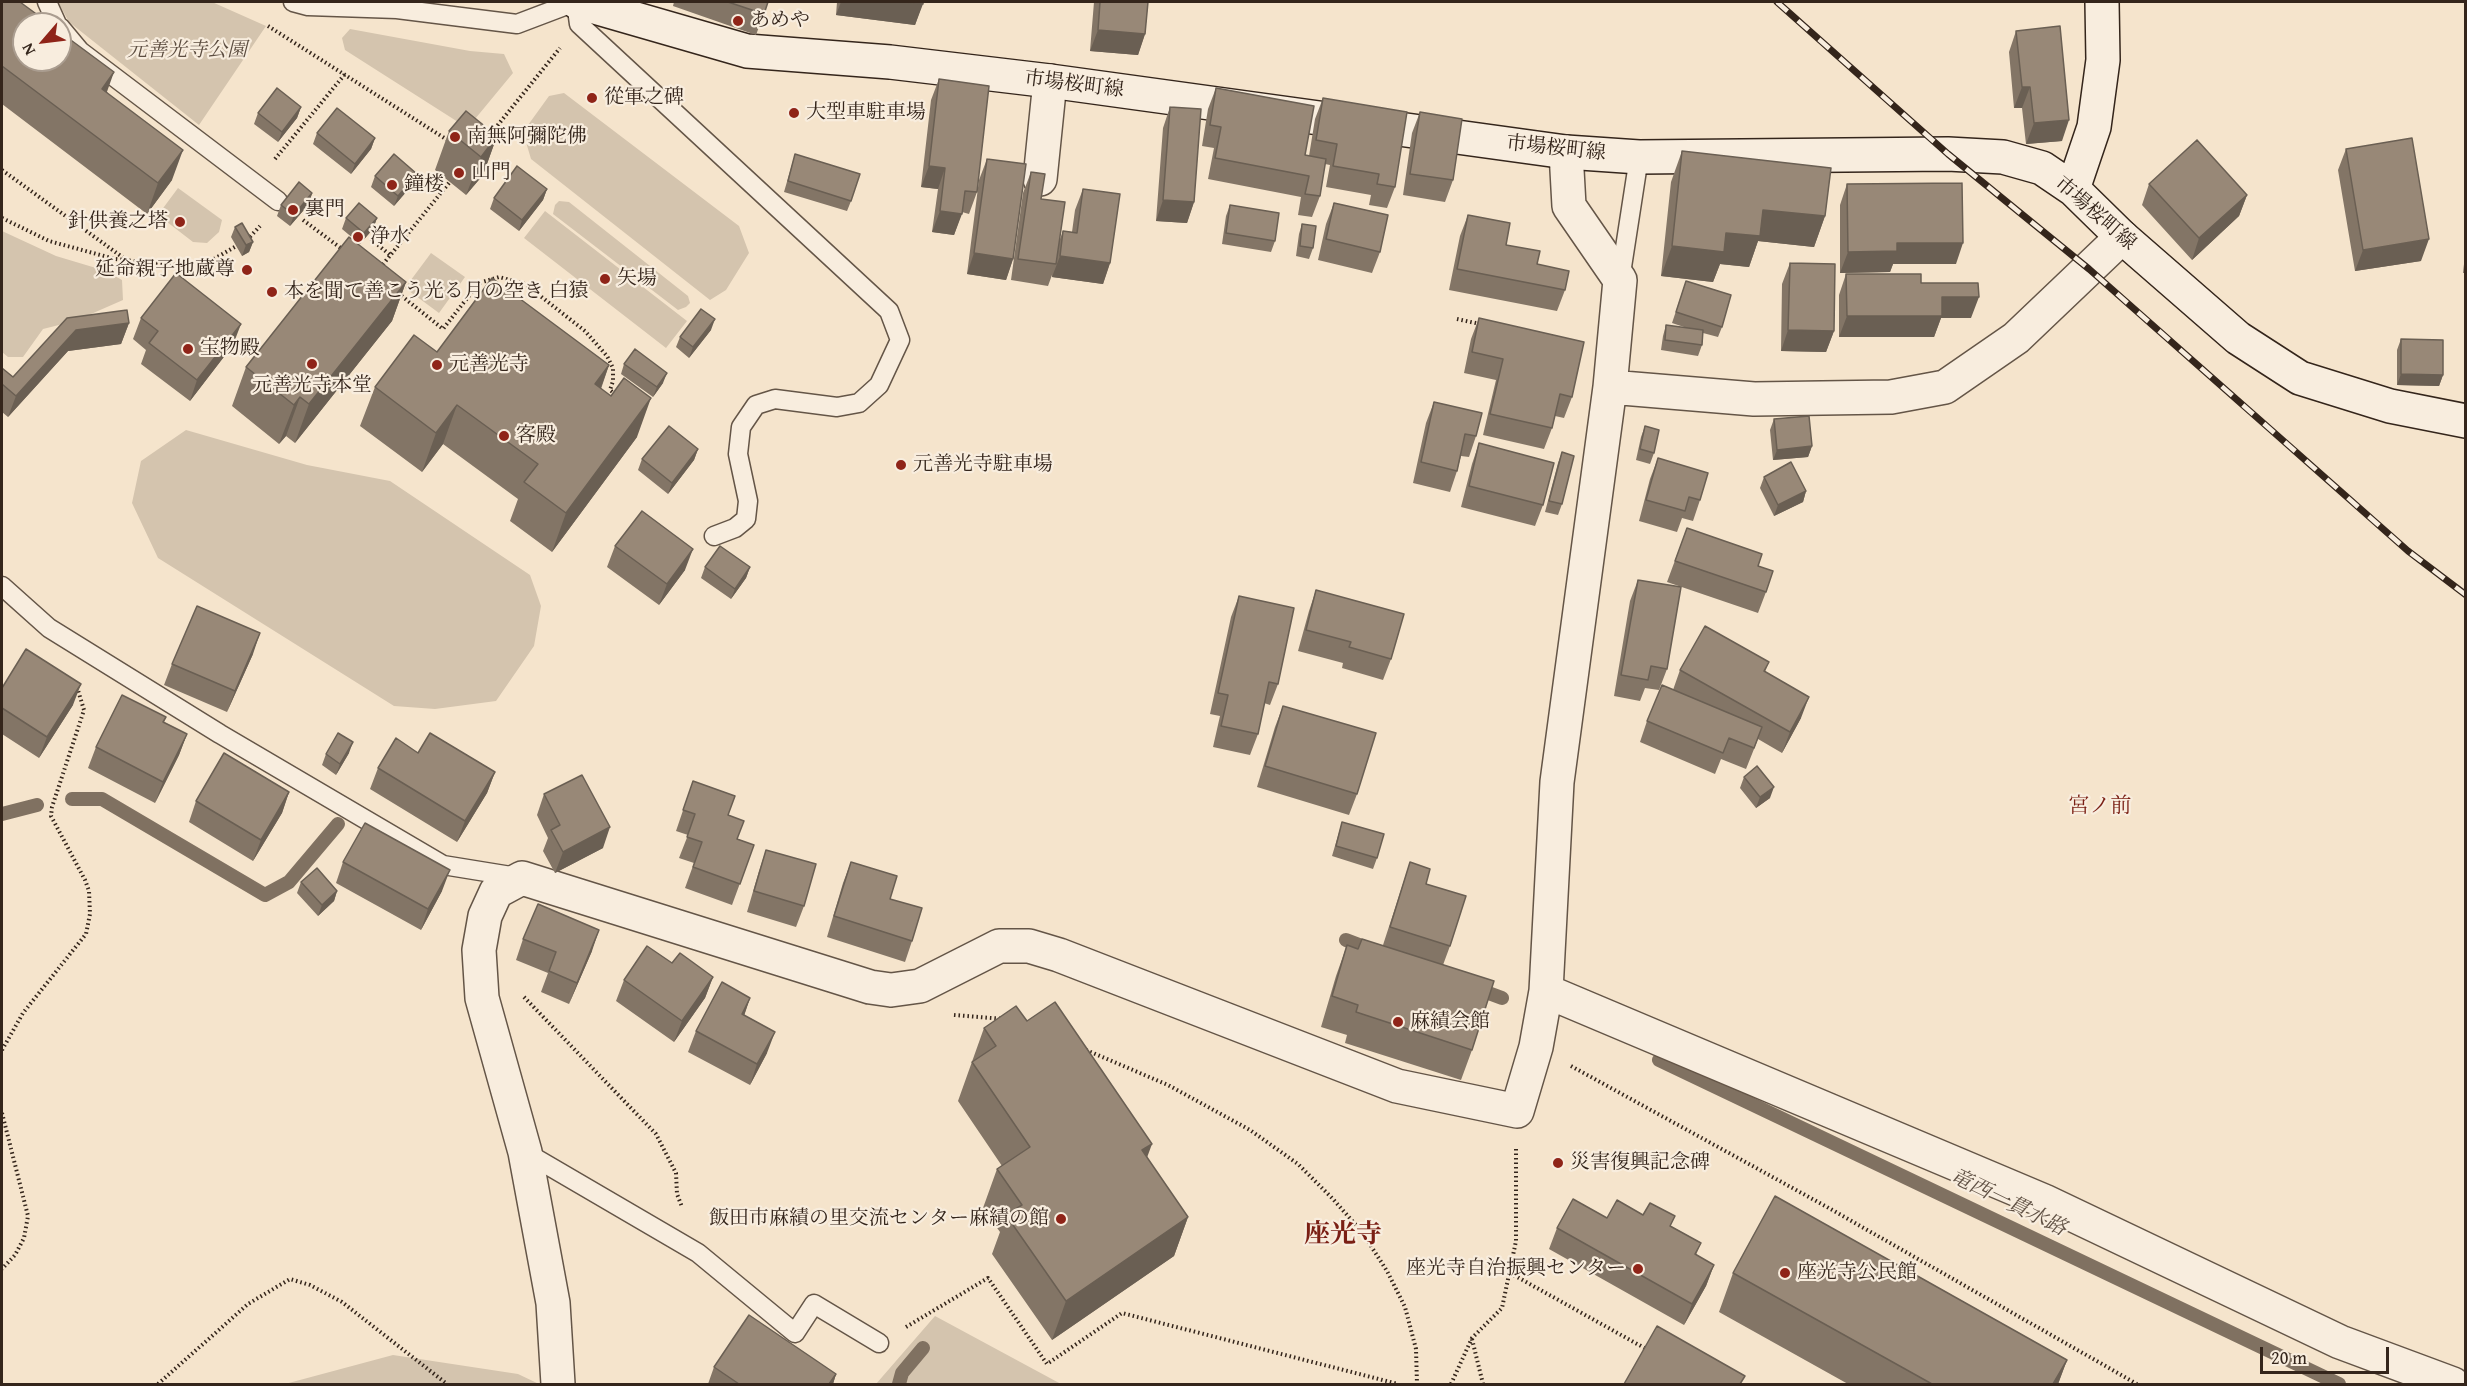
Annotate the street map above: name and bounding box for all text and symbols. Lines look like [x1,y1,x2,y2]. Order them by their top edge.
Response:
place label: あめや [750,9,810,33]
north arrow [12,12,72,72]
marker: あめや [731,14,745,28]
text: N [15,39,41,60]
park label: 元善光寺公園 [127,39,247,63]
street label: 市場桜町線 [1023,67,1125,103]
place label: 從軍之碑 [604,86,684,110]
marker: 從軍之碑 [585,91,599,105]
place label: 大型車駐車場 [806,101,926,125]
marker: 大型車駐車場 [787,106,801,120]
place label: 南無阿彌陀佛 [467,125,587,149]
marker: 南無阿彌陀佛 [448,130,462,144]
street label: 市場桜町線 [1505,132,1607,166]
place label: 山門 [471,161,511,185]
marker: 山門 [452,166,466,180]
street label: 市場桜町線 [2049,172,2141,256]
place label: 鐘楼 [404,173,444,197]
marker: 鐘楼 [385,178,399,192]
place label: 裏門 [305,198,345,222]
marker: 裏門 [286,203,300,217]
place label: 針供養之塔 [68,210,168,234]
marker: 針供養之塔 [173,215,187,229]
place label: 浄水 [370,225,410,249]
marker: 浄水 [351,230,365,244]
place label: 延命親子地蔵尊 [95,258,235,282]
marker: 延命親子地蔵尊 [240,263,254,277]
place label: 矢場 [617,267,657,291]
marker: 矢場 [598,272,612,286]
place label: 本を聞て善こう光る月の空き 白猿 [284,280,588,304]
marker: 本を聞て善こう光る月の空き 白猿 [265,285,279,299]
place label: 宝物殿 [200,337,260,361]
marker: 宝物殿 [181,342,195,356]
place label: 元善光寺 [449,353,529,377]
marker: 元善光寺本堂 [305,357,319,371]
marker: 元善光寺 [430,358,444,372]
place label: 元善光寺本堂 [252,374,372,398]
place label: 客殿 [516,424,556,448]
marker: 客殿 [497,429,511,443]
place label: 元善光寺駐車場 [913,453,1053,477]
marker: 元善光寺駐車場 [894,458,908,472]
district label: 宮ノ前 [2069,794,2131,820]
place label: 麻績会館 [1410,1010,1490,1034]
marker: 麻績会館 [1391,1015,1405,1029]
place label: 災害復興記念碑 [1570,1151,1710,1175]
marker: 災害復興記念碑 [1551,1156,1565,1170]
water label: 竜西一貫水路 [1946,1164,2070,1242]
place label: 飯田市麻績の里交流センター麻績の館 [709,1207,1049,1231]
marker: 飯田市麻績の里交流センター麻績の館 [1054,1212,1068,1226]
district label: 座光寺 [1304,1219,1382,1251]
place label: 座光寺自治振興センター [1406,1257,1626,1281]
place label: 座光寺公民館 [1797,1261,1917,1285]
marker: 座光寺自治振興センター [1631,1262,1645,1276]
marker: 座光寺公民館 [1778,1266,1792,1280]
scale bar [2263,1335,2392,1373]
text: 20 m [2271,1344,2307,1371]

